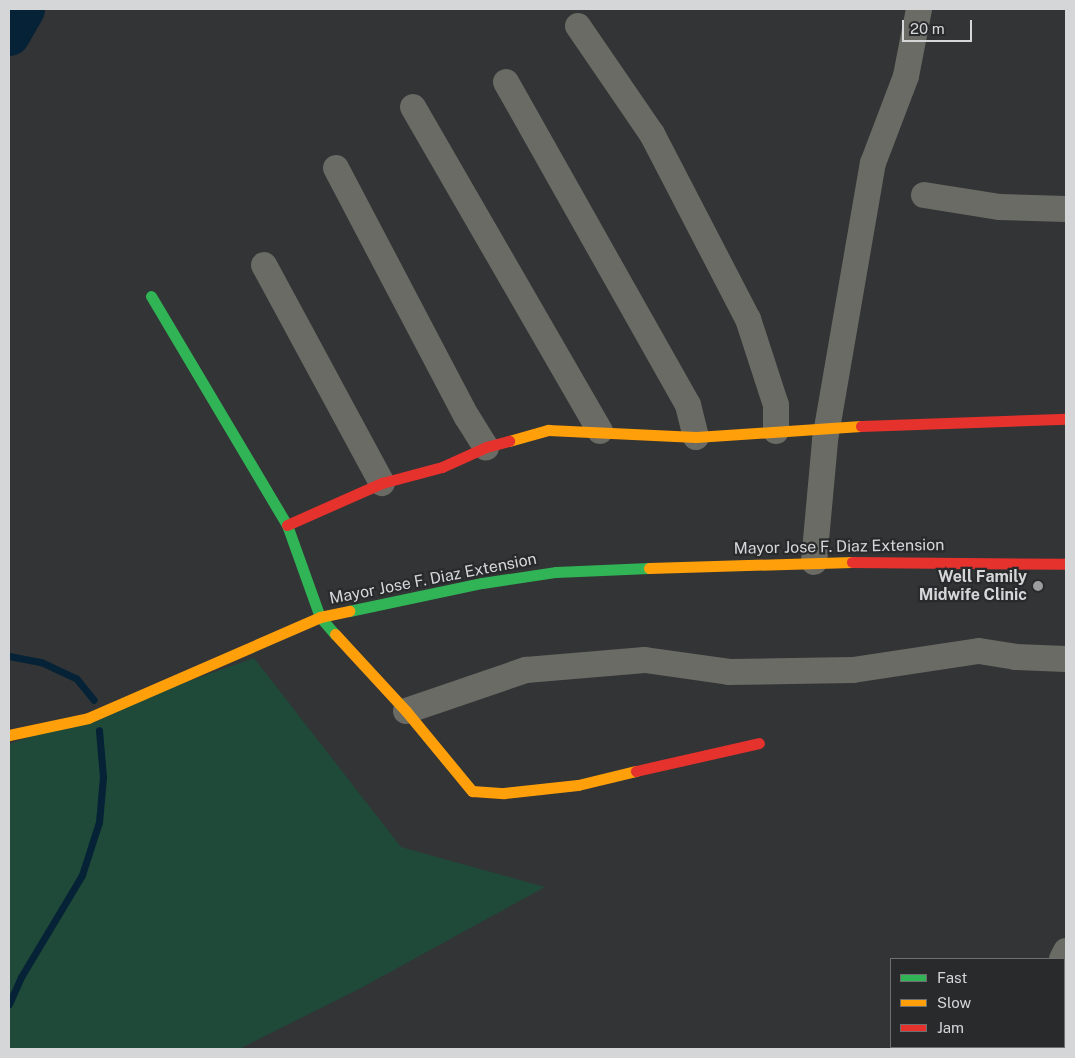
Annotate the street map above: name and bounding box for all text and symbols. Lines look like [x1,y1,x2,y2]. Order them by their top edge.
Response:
scale bar [905,10,975,42]
text: 20 m [910,20,945,37]
street label: Mayor Jose F. Diaz Extension [733,536,945,558]
street label: Mayor Jose F. Diaz Extension [328,549,538,609]
place label: Well Family Midwife Clinic [919,567,1027,605]
marker: Well Family Midwife Clinic [1031,579,1045,593]
legend [890,958,1065,1048]
text: Fast [937,969,967,986]
text: Slow [937,994,971,1011]
text: Jam [937,1019,964,1036]

